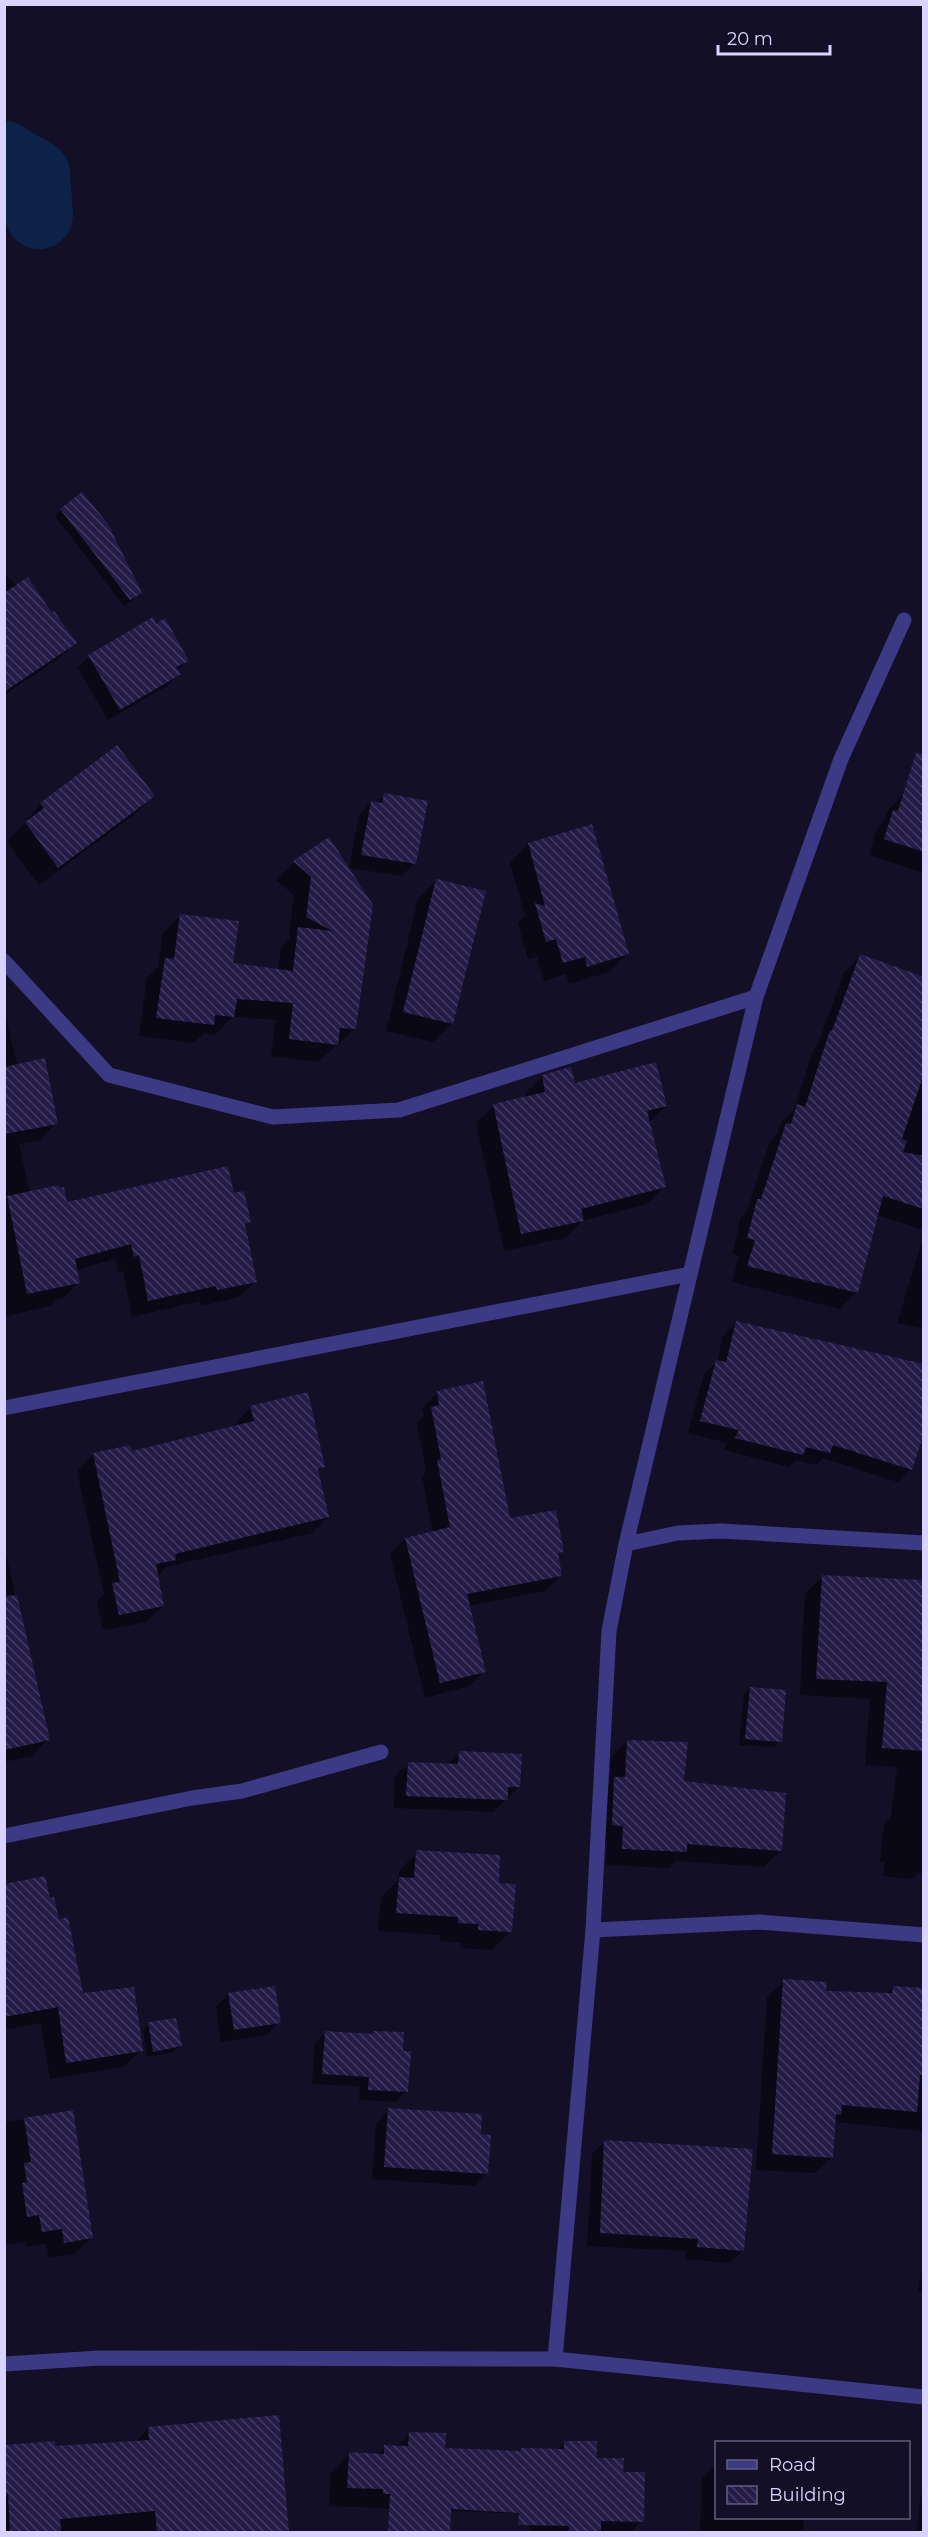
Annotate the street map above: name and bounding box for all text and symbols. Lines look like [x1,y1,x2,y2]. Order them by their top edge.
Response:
scale bar [718,18,830,56]
text: 20 m [727,28,773,50]
legend [715,2441,910,2519]
text: Road [769,2454,816,2476]
text: Building [769,2484,846,2506]

